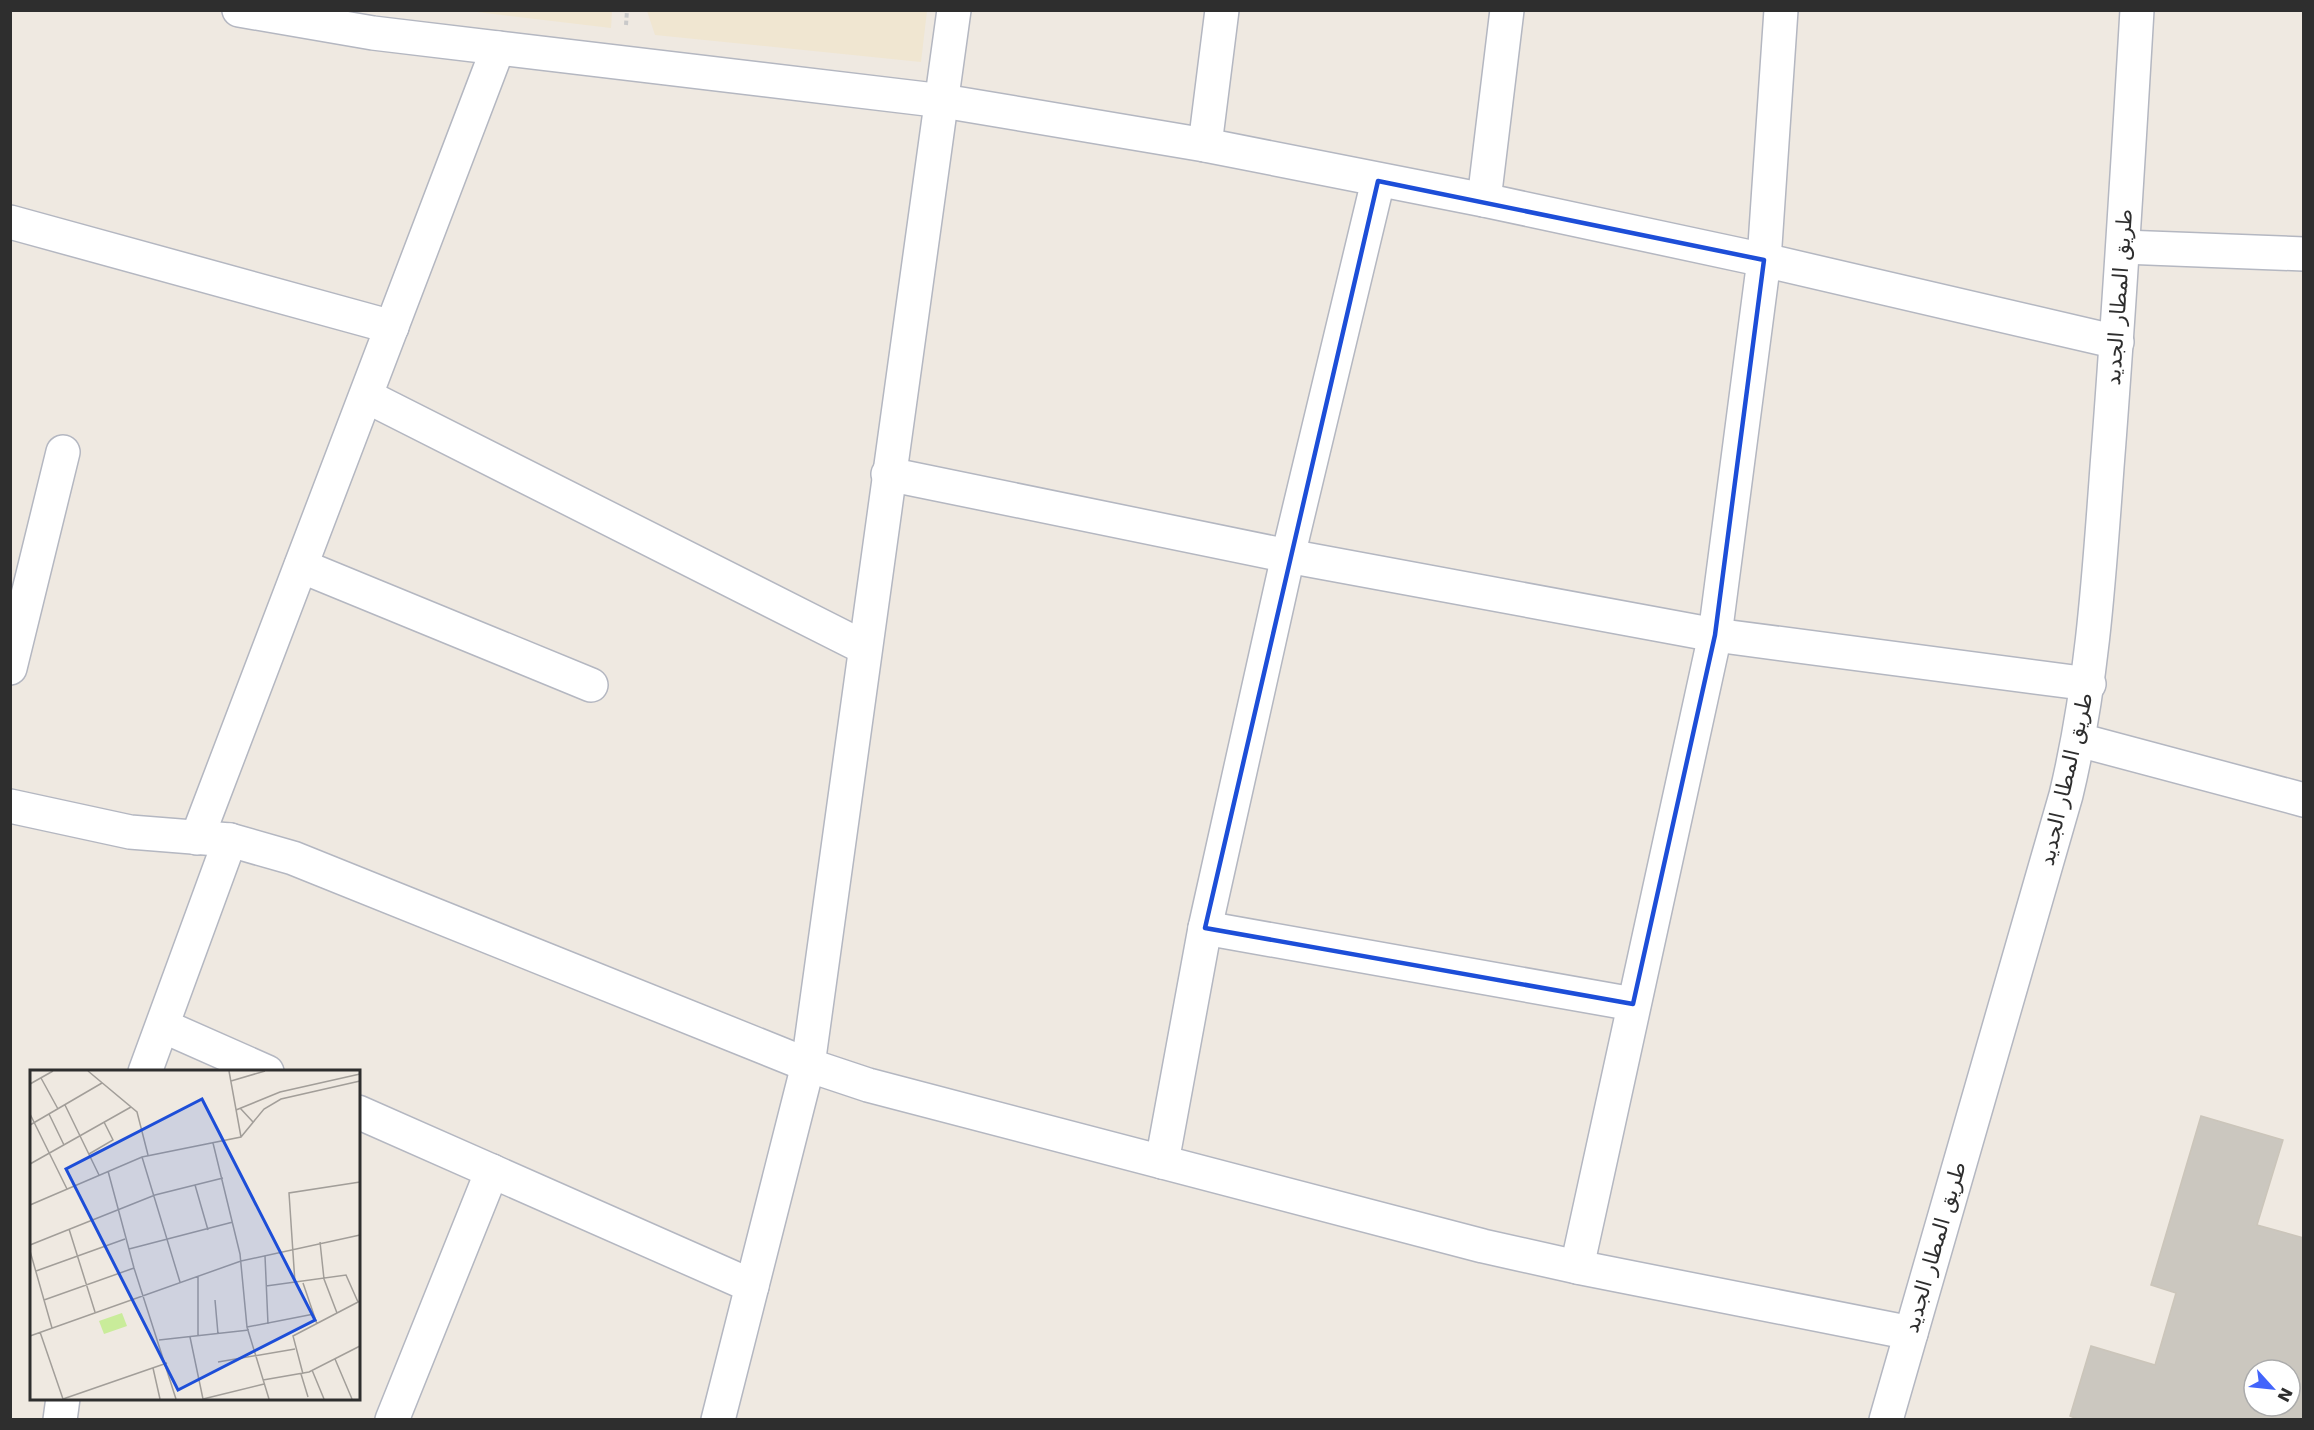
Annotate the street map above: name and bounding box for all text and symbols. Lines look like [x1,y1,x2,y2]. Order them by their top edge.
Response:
street label: طريق المطار الجديد [2101,208,2137,386]
street label: طريق المطار الجديد [2034,690,2098,868]
inset map [30,1070,360,1400]
street label: طريق المطار الجديد [1899,1159,1971,1335]
north arrow [2242,1358,2302,1418]
text: N [2273,1384,2296,1405]

